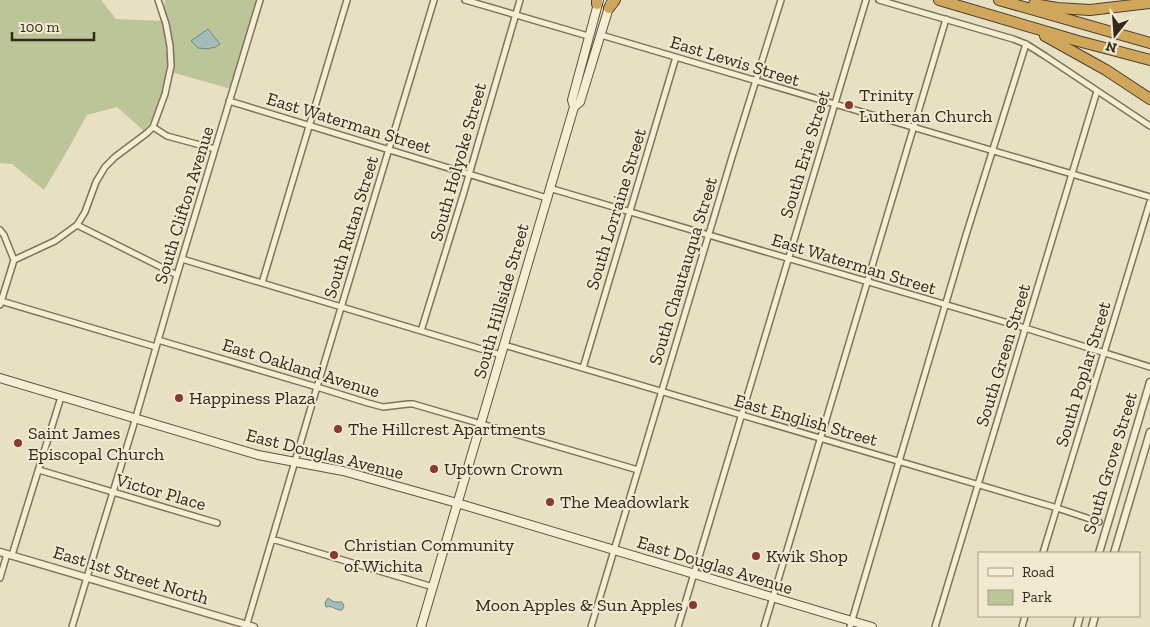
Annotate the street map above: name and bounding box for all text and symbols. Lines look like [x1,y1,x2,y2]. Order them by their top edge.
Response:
scale bar [12,10,95,42]
north arrow [1090,10,1140,60]
text: 100 m [20,18,59,36]
street label: East Lewis Street [668,31,803,91]
text: N [1103,37,1119,57]
street label: South Holyoke Street [425,80,491,244]
place label: Trinity Lutheran Church [859,84,992,127]
street label: South Erie Street [775,87,835,221]
street label: East Waterman Street [264,88,434,159]
marker: Trinity Lutheran Church [843,99,855,111]
street label: South Clifton Avenue [150,124,218,286]
street label: South Lorraine Street [581,125,651,292]
street label: South Rutan Street [319,153,383,301]
street label: South Chautauqua Street [644,174,722,368]
street label: South Hillside Street [468,220,534,381]
street label: East Waterman Street [769,229,939,300]
street label: South Green Street [971,281,1035,429]
street label: South Poplar Street [1050,298,1116,449]
street label: East Oakland Avenue [220,334,382,402]
place label: Happiness Plaza [189,387,316,409]
street label: East English Street [732,389,880,451]
street label: South Grove Street [1078,389,1142,537]
marker: Happiness Plaza [173,392,185,404]
place label: The Hillcrest Apartments [348,418,546,440]
place label: Saint James Episcopal Church [28,422,164,465]
marker: The Hillcrest Apartments [332,423,344,435]
street label: East Douglas Avenue [244,424,406,484]
marker: Saint James Episcopal Church [12,437,24,449]
place label: Uptown Crown [444,458,563,480]
marker: Uptown Crown [428,463,440,475]
street label: Victor Place [113,468,209,515]
place label: The Meadowlark [560,491,690,513]
marker: The Meadowlark [544,496,556,508]
street label: East Douglas Avenue [634,531,796,599]
place label: Christian Community of Wichita [344,534,515,577]
street label: East 1st Street North [51,541,211,609]
place label: Kwik Shop [766,545,848,567]
marker: Christian Community of Wichita [328,549,340,561]
marker: Kwik Shop [750,550,762,562]
legend [978,552,1140,617]
text: Road [1022,563,1055,581]
text: Park [1022,588,1052,606]
place label: Moon Apples & Sun Apples [475,594,683,616]
marker: Moon Apples & Sun Apples [687,599,699,611]

